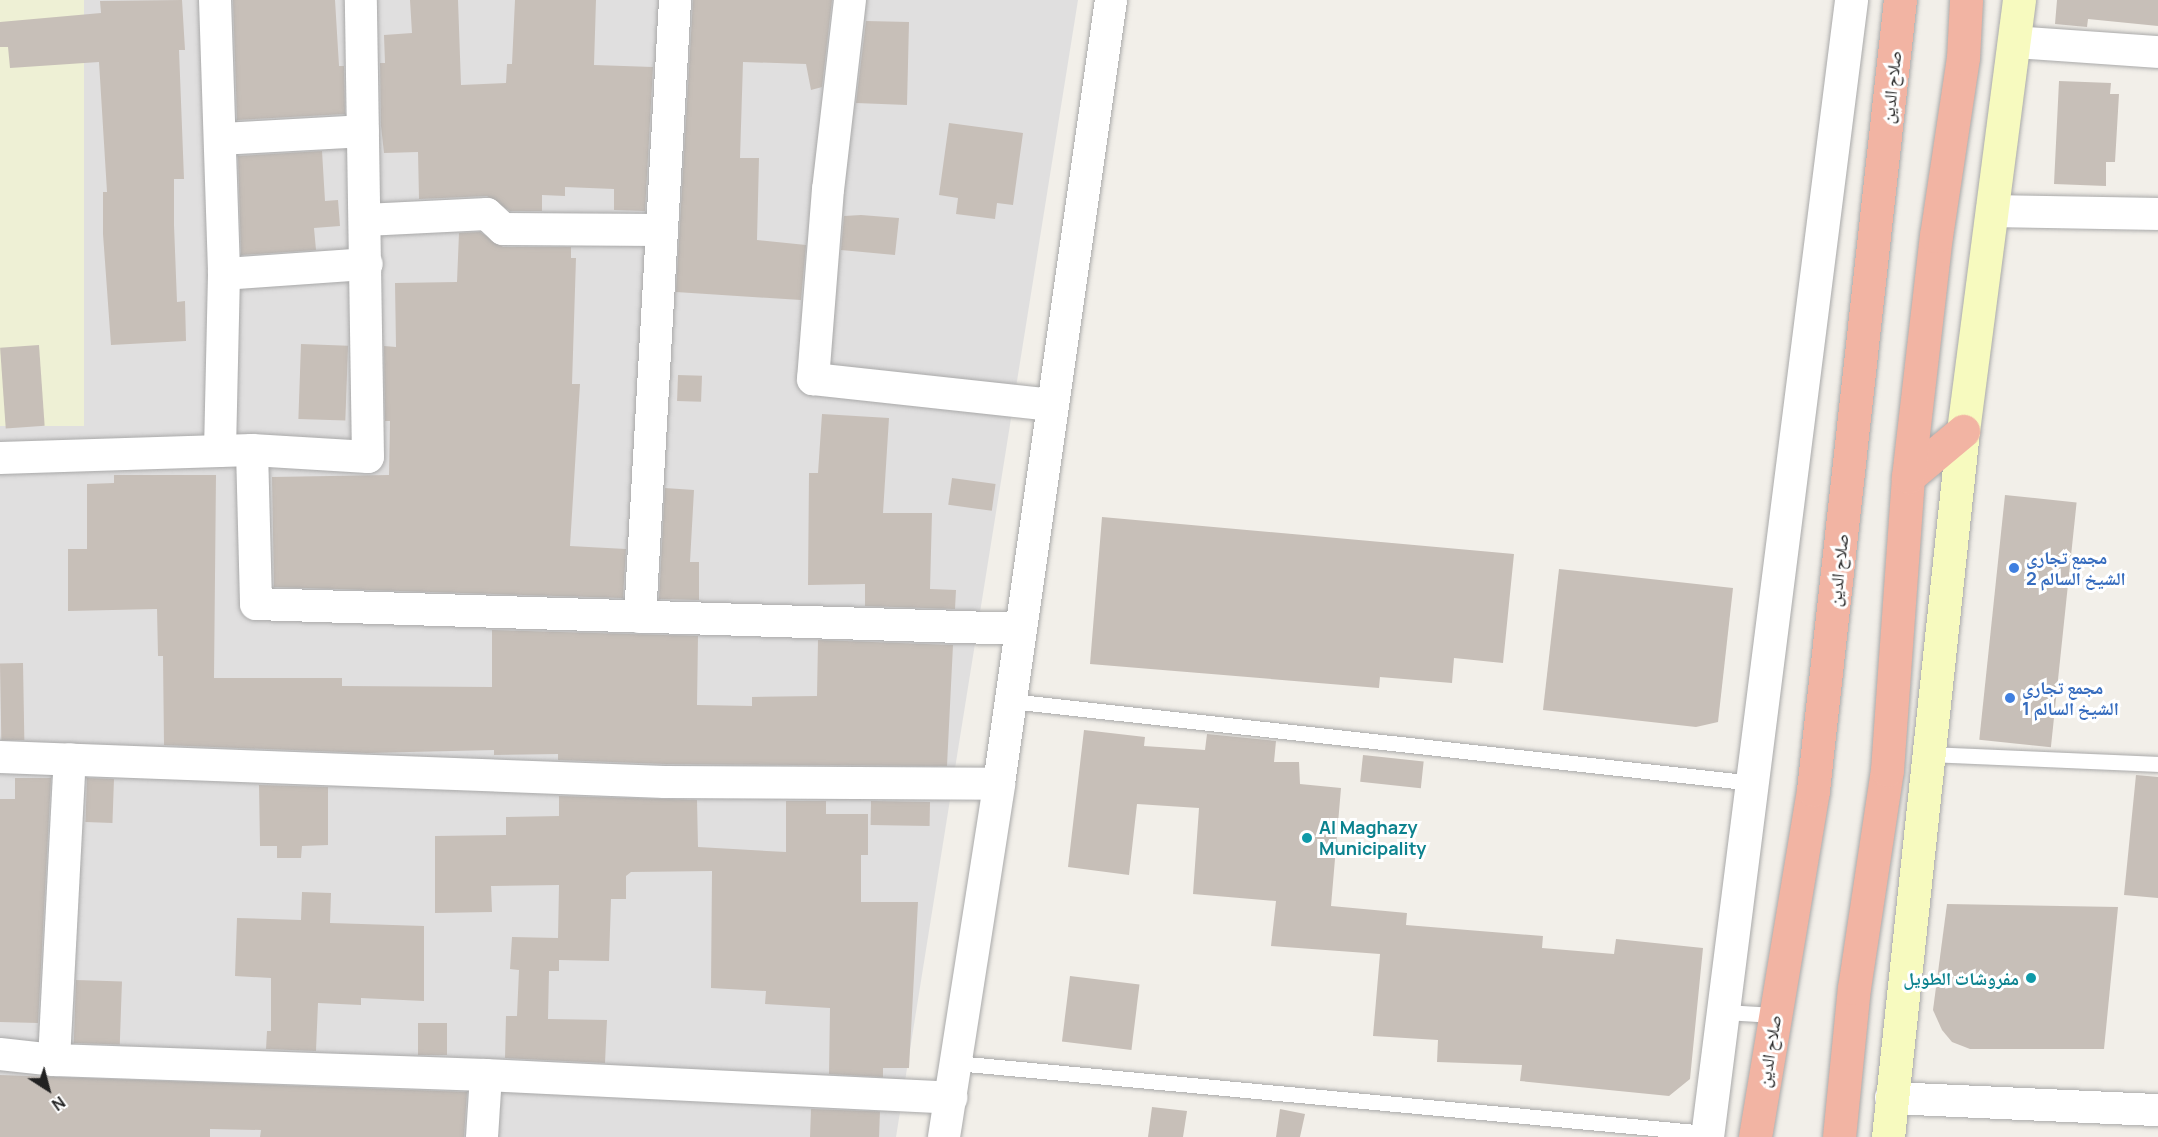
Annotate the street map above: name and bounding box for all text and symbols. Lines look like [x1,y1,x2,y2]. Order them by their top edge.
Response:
street label: صلاح الدين [1876,49,1906,125]
street label: صلاح الدين [1823,532,1853,608]
place label: مجمع تجاري الشيخ السالم 2 [2026,547,2126,590]
marker: مجمع تجاري الشيخ السالم 2 [2007,561,2021,575]
place label: مجمع تجاري الشيخ السالم 1 [2022,677,2119,720]
marker: مجمع تجاري الشيخ السالم 1 [2003,691,2017,705]
place label: Al Maghazy Municipality [1319,817,1426,860]
marker: Al Maghazy Municipality [1300,831,1314,845]
place label: مفروشات الطويل [1903,967,2019,989]
marker: مفروشات الطويل [2024,971,2038,985]
street label: صلاح الدين [1753,1013,1785,1089]
north arrow [18,1059,78,1119]
text: N [47,1091,70,1116]

